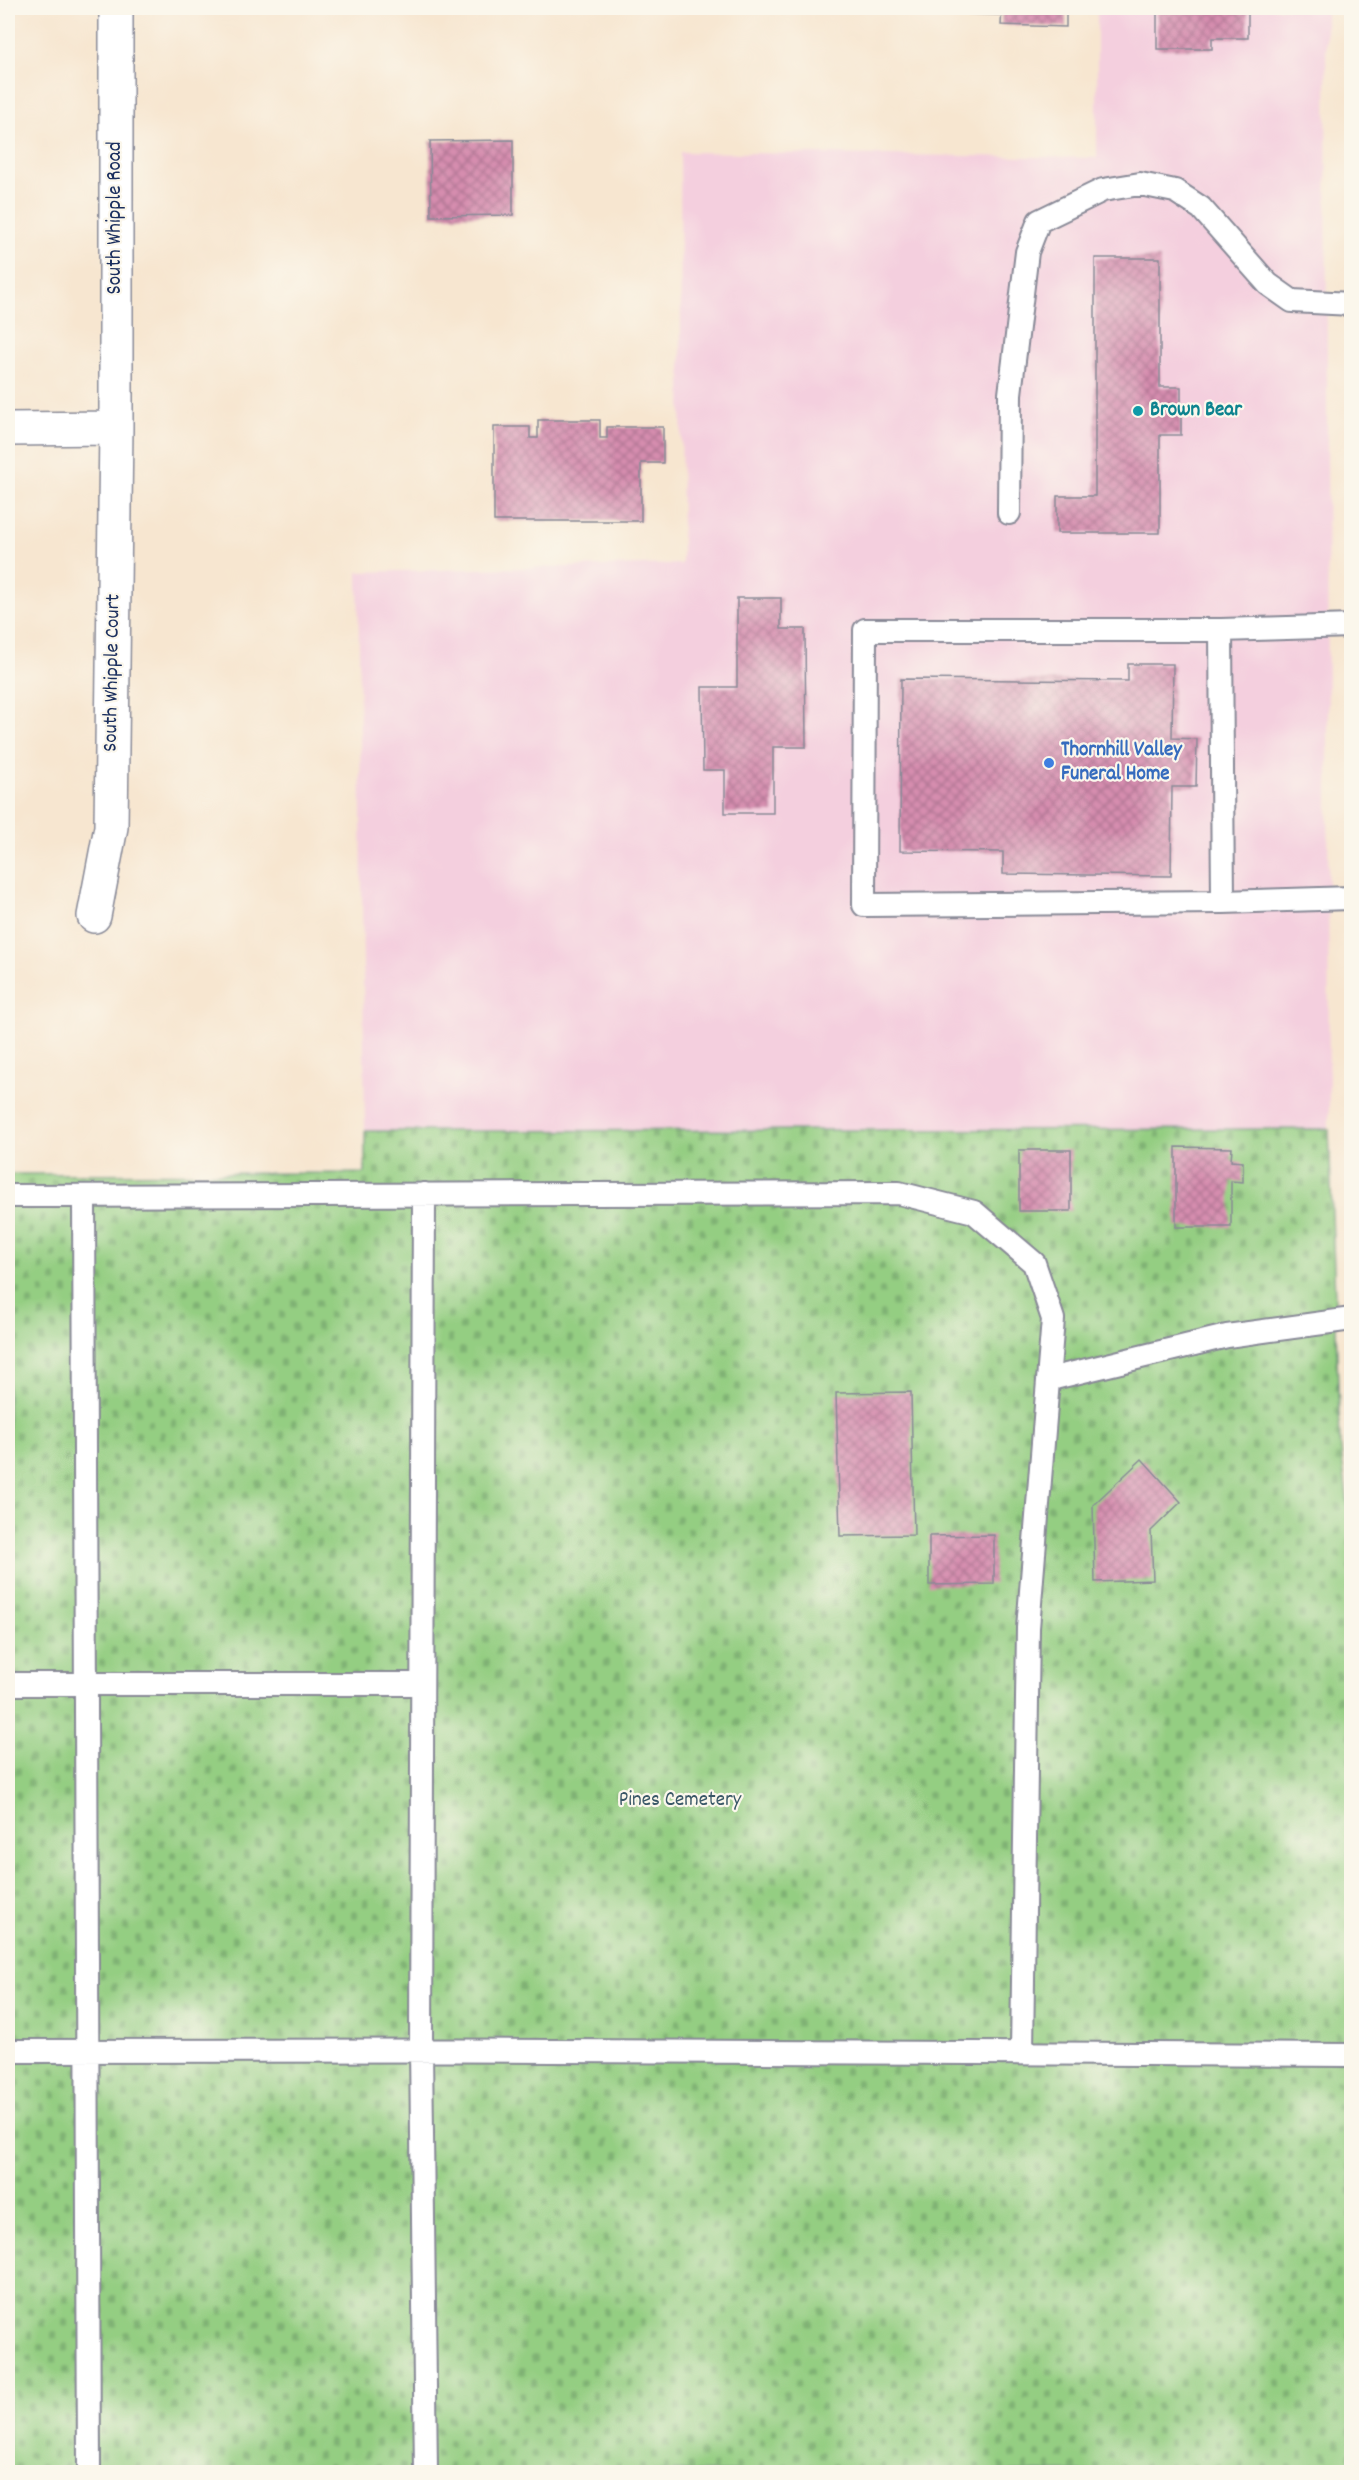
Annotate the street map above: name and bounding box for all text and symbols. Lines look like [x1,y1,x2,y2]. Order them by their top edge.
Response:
street label: South Whipple Road [101,141,131,295]
place label: Brown Bear [1150,396,1243,426]
marker: Brown Bear [1131,404,1145,418]
street label: South Whipple Court [97,593,129,752]
place label: Thornhill Valley Funeral Home [1061,736,1183,790]
marker: Thornhill Valley Funeral Home [1042,756,1056,770]
park label: Pines Cemetery [619,1786,742,1816]

